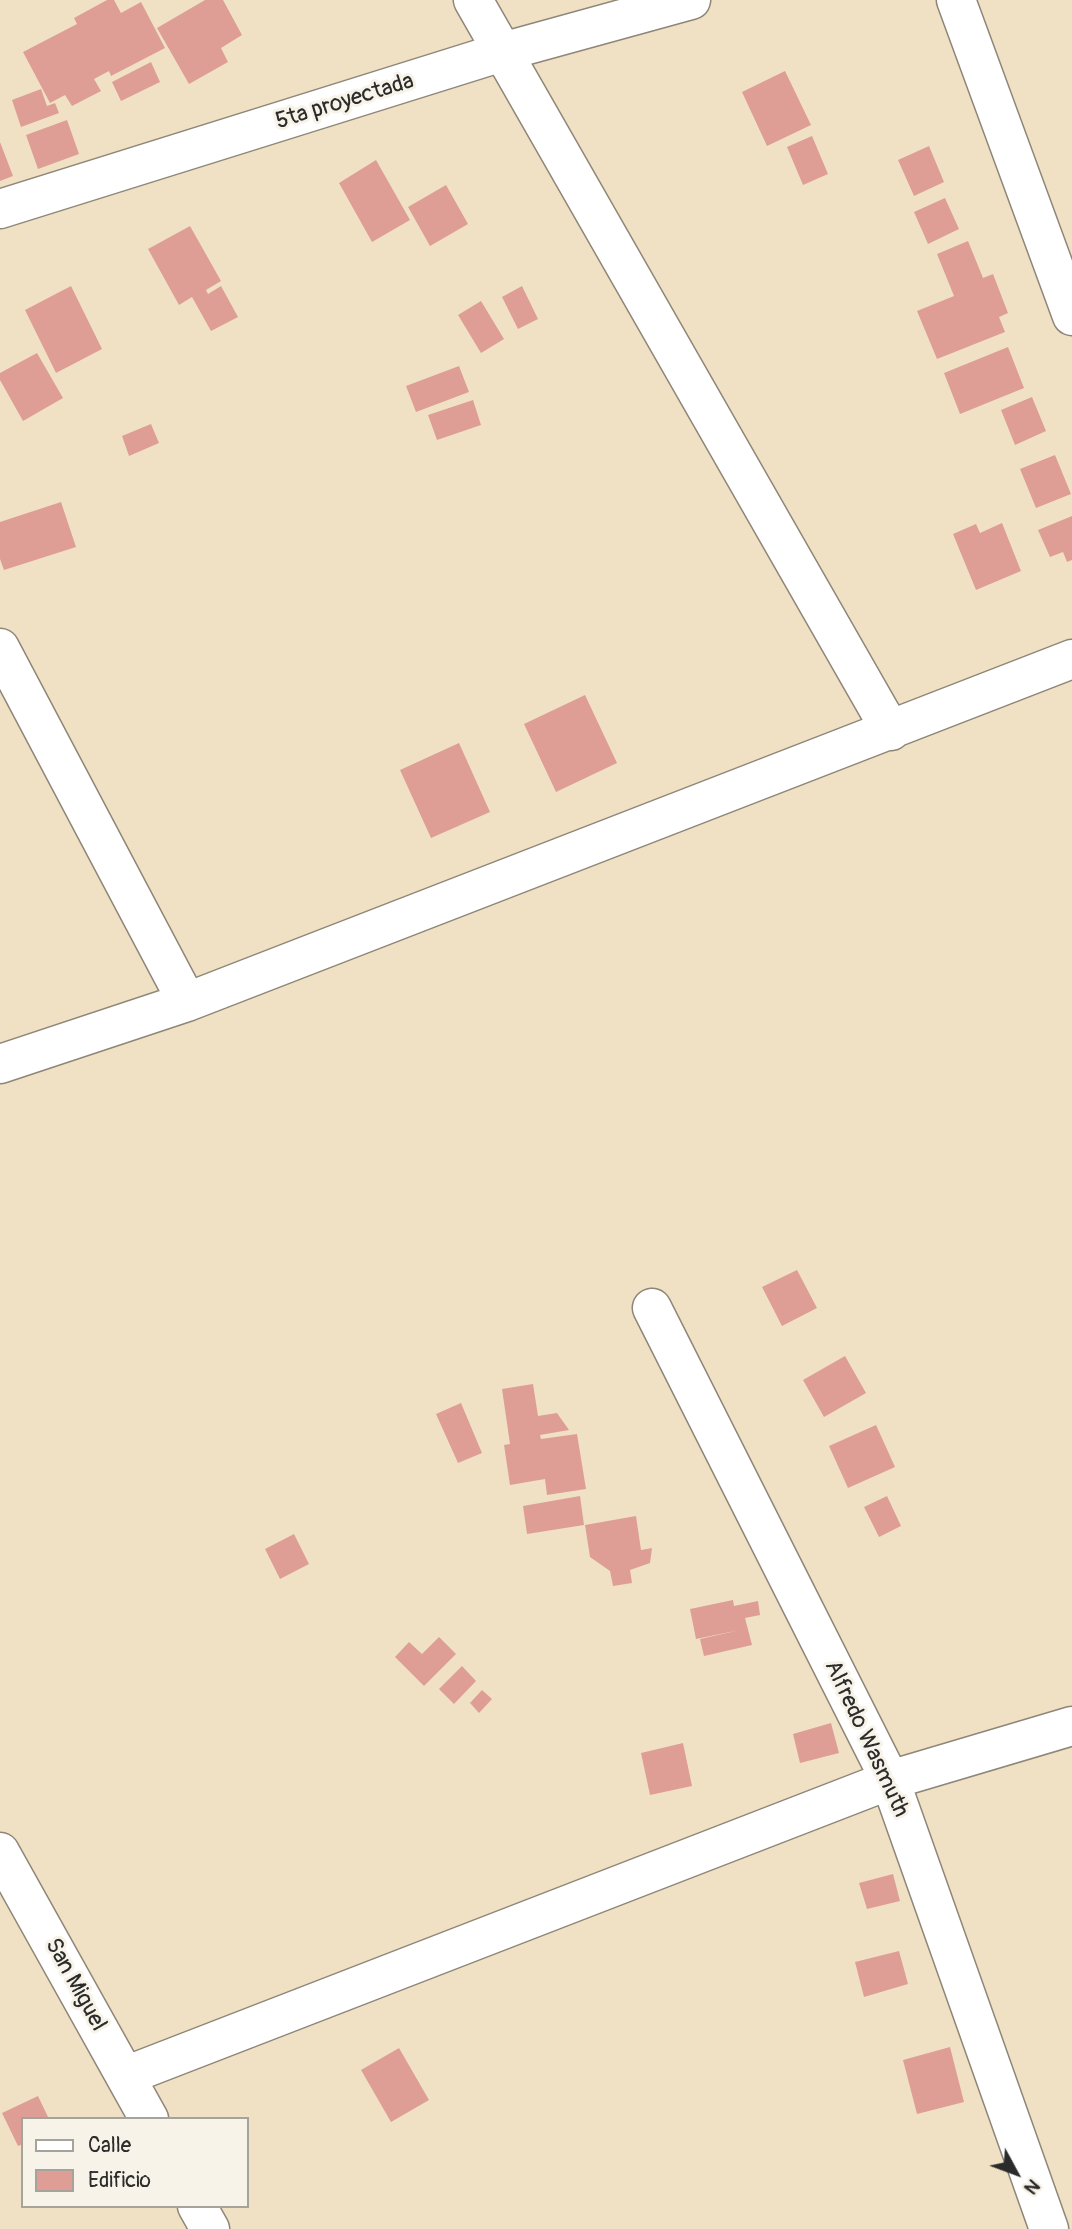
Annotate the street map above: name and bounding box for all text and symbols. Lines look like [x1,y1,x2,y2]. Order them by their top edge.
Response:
street label: 5ta proyectada [273,68,417,136]
street label: Alfredo Wasmuth [818,1656,914,1822]
street label: San Miguel [38,1934,112,2036]
legend [21,2117,248,2208]
text: Calle [88,2132,131,2159]
north arrow [981,2138,1051,2208]
text: Edificio [88,2167,151,2194]
text: N [1019,2174,1045,2199]

